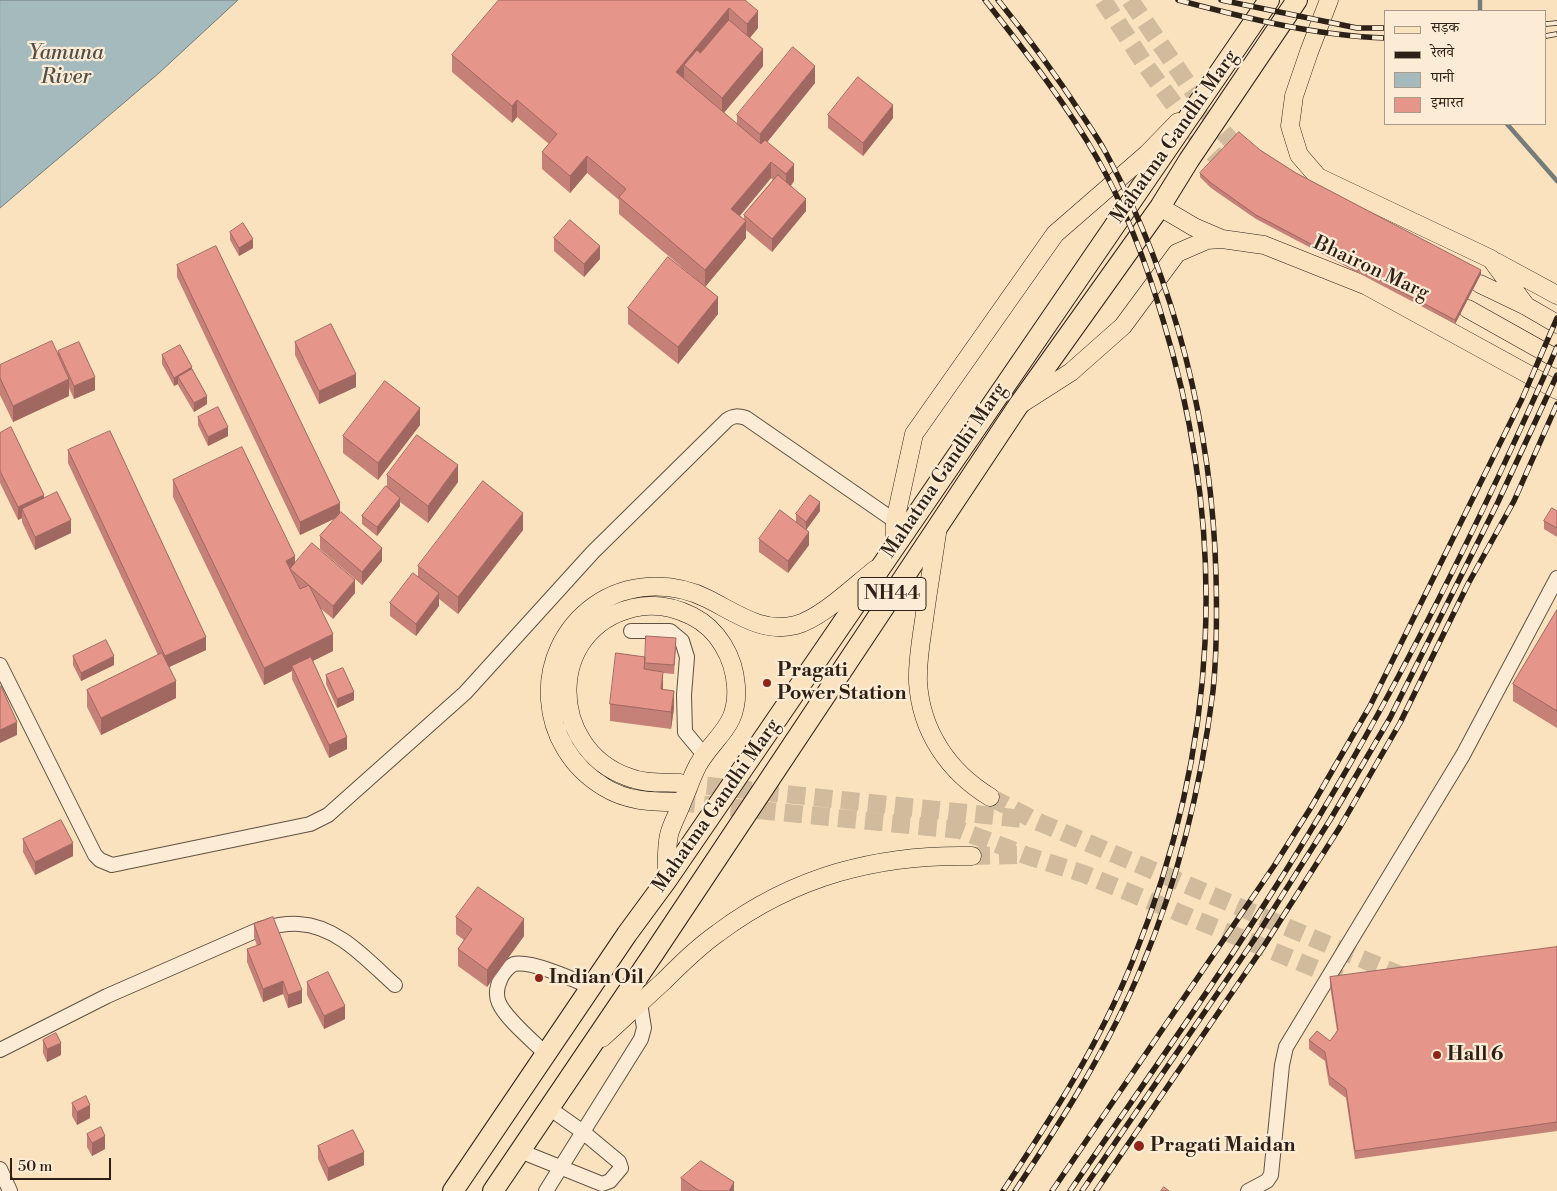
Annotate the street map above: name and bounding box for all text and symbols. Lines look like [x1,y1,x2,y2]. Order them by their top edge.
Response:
legend [1384,10,1547,125]
text: सड़क [1431,18,1459,37]
water label: Yamuna River [28,41,104,91]
text: रेलवे [1431,43,1454,62]
street label: Mahatma Gandhi Marg [1106,46,1244,228]
text: पानी [1431,68,1454,87]
text: इमारत [1431,93,1464,112]
street label: Bhairon Marg [1309,232,1433,306]
street label: Mahatma Gandhi Marg [877,379,1013,563]
road number: NH44 [858,578,926,610]
place label: Pragati Power Station [777,659,906,706]
marker: Pragati Power Station [761,677,773,689]
street label: Mahatma Gandhi Marg [648,715,786,897]
place label: Indian Oil [549,966,644,990]
marker: Indian Oil [533,972,545,984]
place label: Hall 6 [1447,1043,1503,1067]
marker: Hall 6 [1431,1049,1443,1061]
place label: Pragati Maidan [1150,1134,1296,1158]
marker: Pragati Maidan [1132,1139,1146,1153]
scale bar [12,1148,114,1180]
text: 50 m [18,1157,52,1176]

